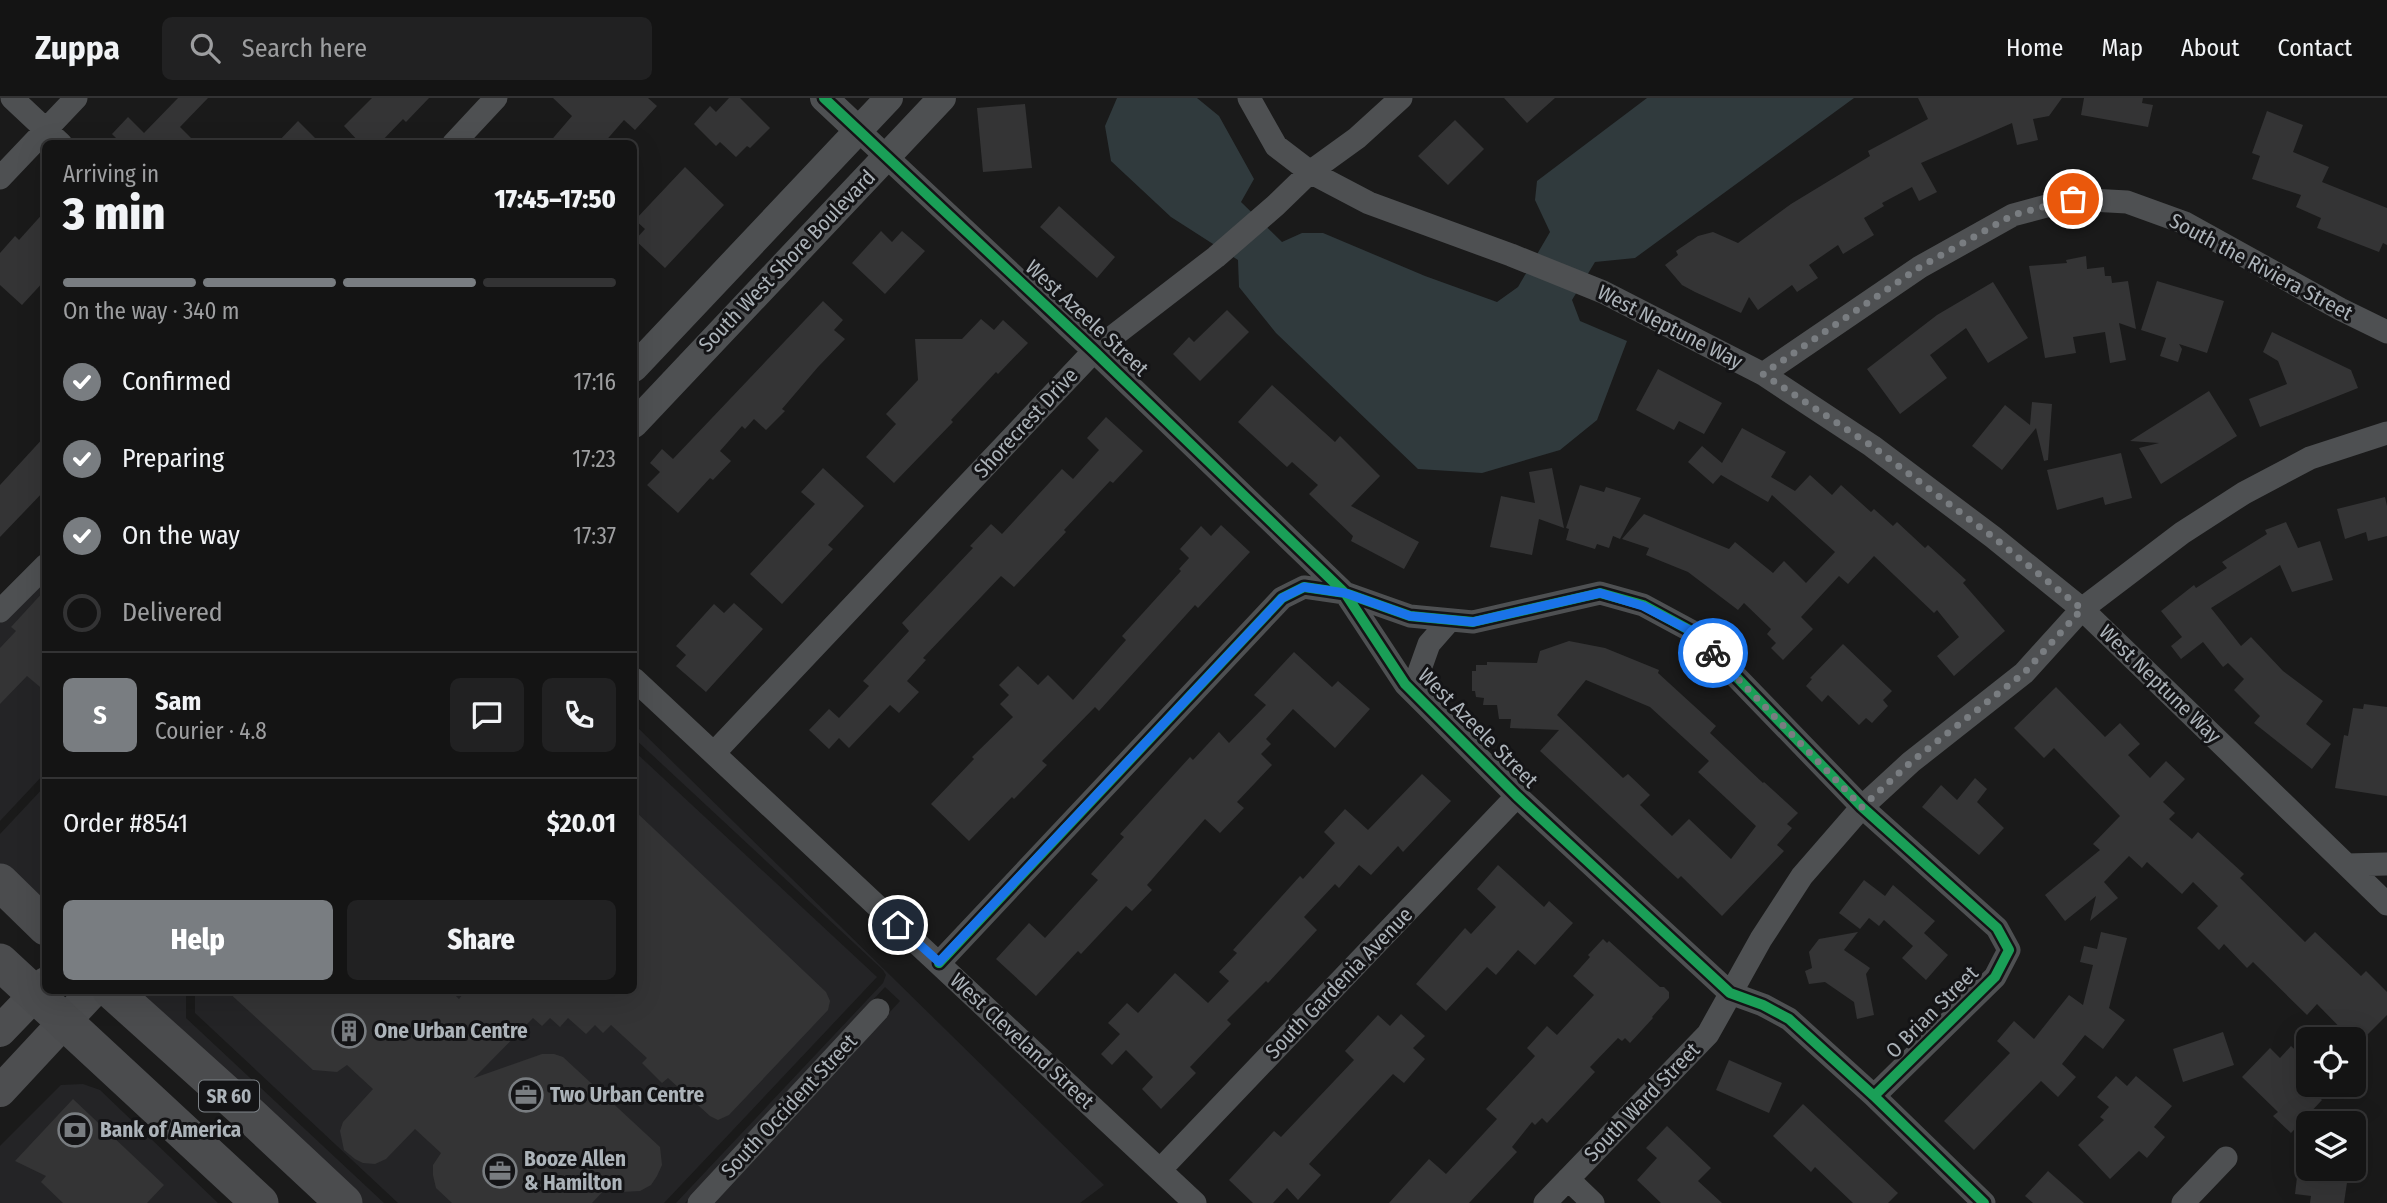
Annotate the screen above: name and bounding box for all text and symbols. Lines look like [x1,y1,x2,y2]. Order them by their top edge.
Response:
search box [162,17,652,80]
text: Zuppa [35,28,120,68]
icon: search [186,29,224,67]
text: Search here [242,33,367,64]
text: Home [2006,34,2063,62]
text: Map [2101,34,2143,62]
text: About [2181,34,2239,62]
text: Contact [2277,34,2352,62]
text: Arriving in [63,160,159,188]
street label: South West Shore Boulevard [693,165,881,357]
pin [2043,169,2103,229]
icon: bag [2054,180,2092,218]
text: 17:45–17:50 [494,184,616,215]
text: 3 min [63,186,165,241]
street label: South the Riviera Street [2165,208,2357,326]
street label: West Azeele Street [1020,254,1154,382]
street label: West Neptune Way [1593,279,1748,375]
text: On the way · 340 m [63,297,239,325]
icon: check [63,363,101,401]
street label: Shorecrest Drive [968,363,1084,483]
text: Confirmed [122,366,232,397]
text: 17:16 [573,368,616,396]
icon: check [63,440,101,478]
text: Preparing [122,443,224,474]
text: 17:23 [572,445,616,473]
icon: check [63,517,101,555]
text: On the way [122,520,240,551]
text: 17:37 [573,522,616,550]
text: Delivered [122,597,223,628]
courier [1678,618,1748,688]
street label: West Neptune Way [2094,619,2227,749]
icon: bike [1694,634,1732,672]
street label: West Azeele Street [1413,663,1543,793]
button: chat [450,678,524,752]
button: phone [542,678,616,752]
text: Sam [155,686,201,717]
text: S [93,700,107,731]
text: Courier · 4.8 [155,717,267,745]
text: Order #8541 [63,808,188,839]
text: $20.01 [547,808,616,839]
pin [868,895,928,955]
button: Help [63,900,333,980]
button: Share [347,900,616,980]
street label: South Gardenia Avenue [1260,902,1418,1064]
icon: home [879,906,917,944]
street label: O Brian Street [1880,960,1984,1064]
street label: West Cleveland Street [945,968,1099,1114]
building icon: One Urban Centre [330,1012,368,1050]
place label: One Urban Centre [374,1018,528,1044]
map controls [2296,1027,2366,1181]
button: locate [2296,1027,2366,1097]
street label: South Occident Street [716,1028,863,1183]
street label: South Ward Street [1579,1037,1705,1167]
office icon: Two Urban Centre [507,1076,545,1114]
road number: SR 60 [199,1080,259,1112]
place label: Two Urban Centre [550,1082,704,1108]
bank icon: Bank of America [56,1111,94,1149]
button: layers [2296,1111,2366,1181]
place label: Bank of America [100,1117,241,1143]
place label: Booze Allen & Hamilton [524,1146,626,1196]
office icon: Booze Allen & Hamilton [481,1152,519,1190]

